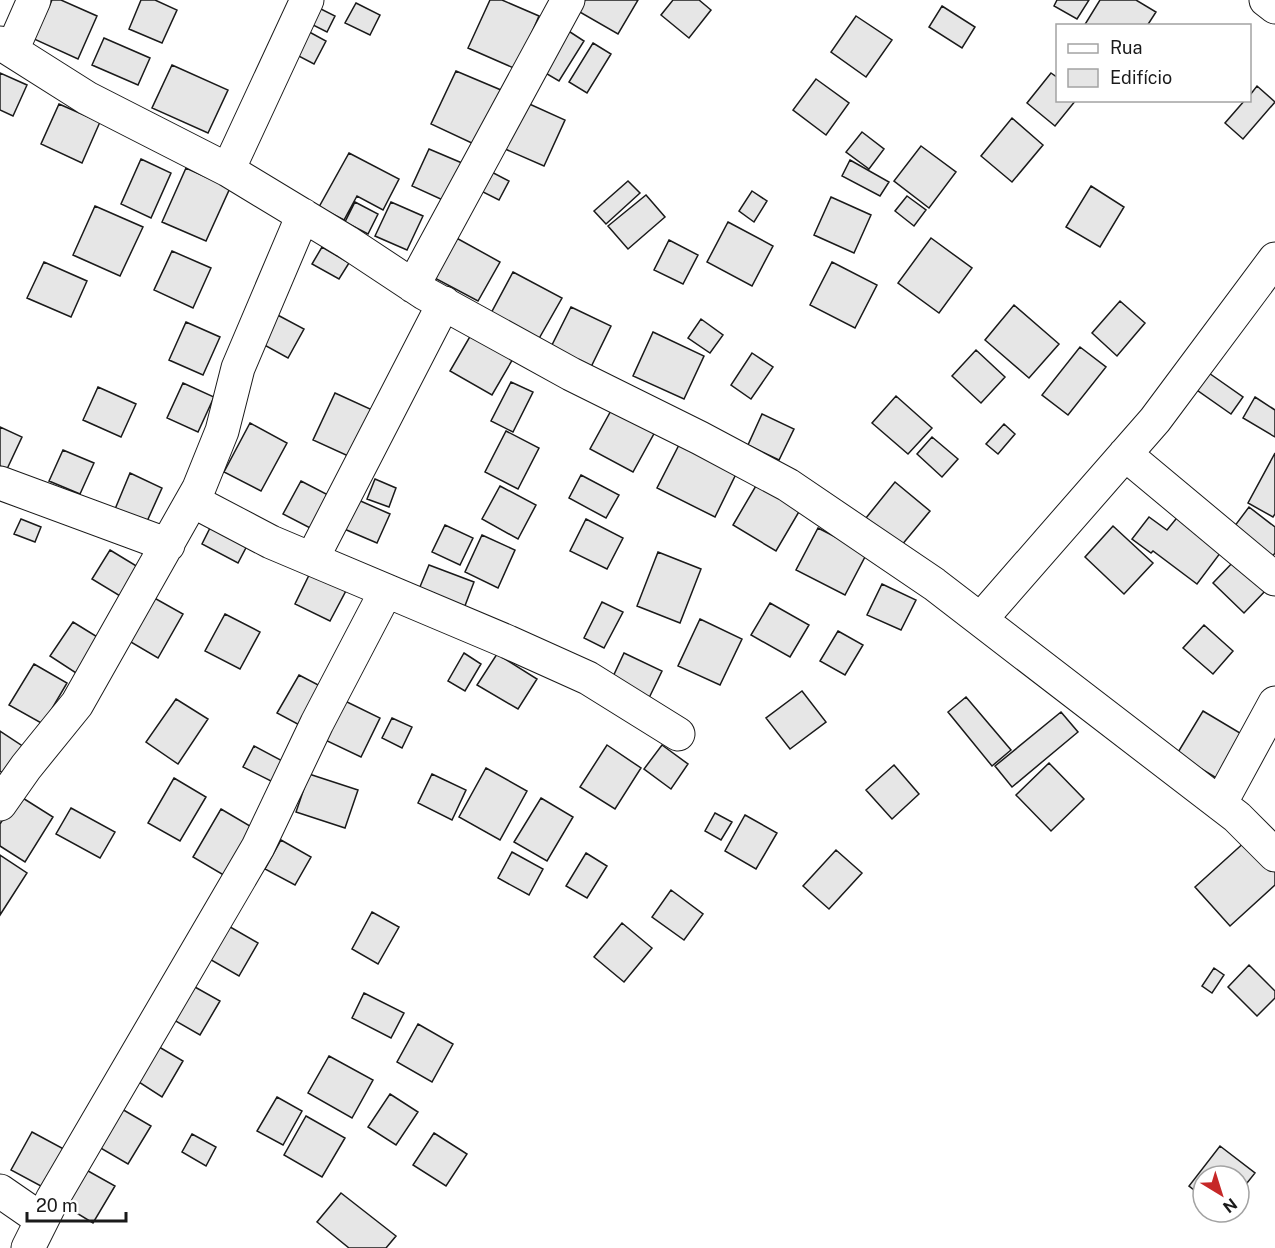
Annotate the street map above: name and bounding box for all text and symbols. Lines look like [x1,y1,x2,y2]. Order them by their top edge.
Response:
legend [1056,24,1251,102]
text: Rua [1110,37,1142,58]
text: Edifício [1110,67,1172,88]
north arrow [1191,1164,1251,1224]
scale bar [27,1185,126,1223]
text: N [1219,1194,1241,1217]
text: 20 m [36,1195,78,1216]

